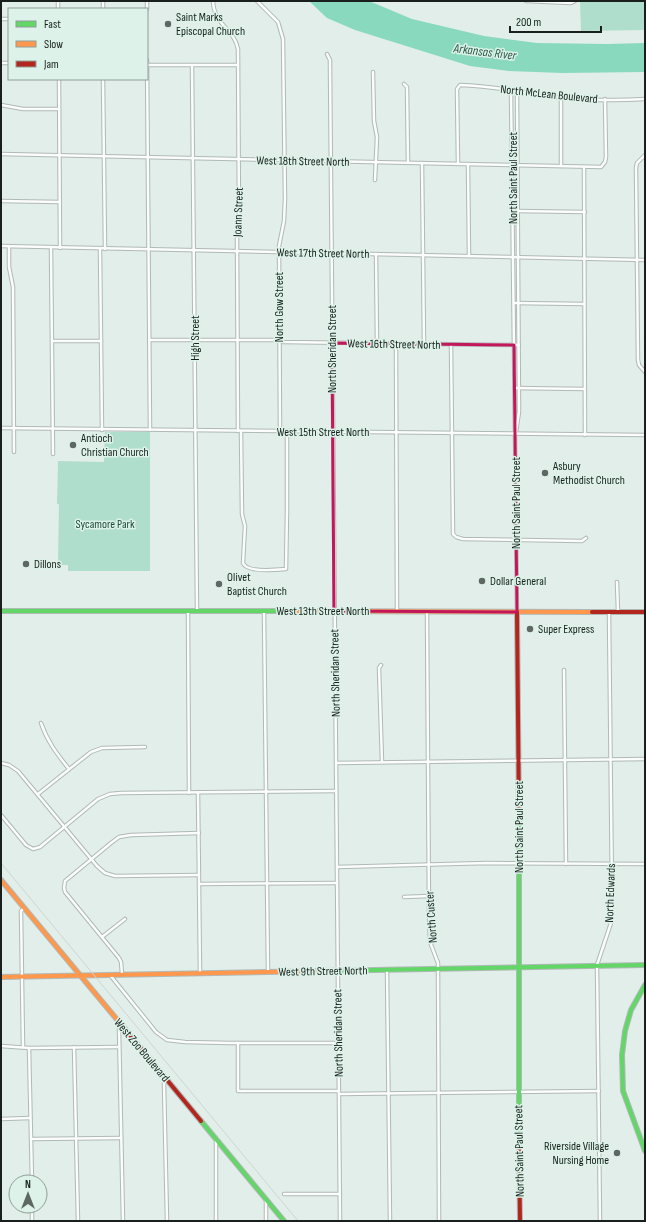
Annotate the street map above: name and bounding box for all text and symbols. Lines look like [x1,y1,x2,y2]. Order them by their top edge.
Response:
legend [8,8,148,80]
scale bar [510,8,601,34]
place label: Saint Marks Episcopal Church [176,10,245,39]
text: 200 m [516,15,542,30]
text: Fast [44,17,61,32]
marker: Saint Marks Episcopal Church [163,19,173,29]
text: Slow [44,37,63,52]
water label: Arkansas River [452,40,518,64]
text: Jam [43,57,59,72]
street label: North McLean Boulevard [500,82,598,107]
street label: North Saint Paul Street [506,132,521,224]
street label: West 18th Street North [256,153,350,170]
street label: Joann Street [230,187,247,238]
street label: West 17th Street North [276,245,370,262]
street label: North Gow Street [272,272,287,342]
street label: North Sheridan Street [325,305,340,393]
street label: High Street [188,315,203,361]
street label: West 16th Street North [347,336,441,353]
street label: West 15th Street North [277,425,369,440]
place label: Antioch Christian Church [80,431,149,460]
marker: Antioch Christian Church [68,440,78,450]
street label: North Saint Paul Street [509,457,524,549]
place label: Asbury Methodist Church [552,459,625,488]
marker: Asbury Methodist Church [540,468,550,478]
park label: Sycamore Park [75,517,135,532]
place label: Dillons [34,557,61,572]
marker: Dillons [21,559,31,569]
place label: Olivet Baptist Church [227,570,287,599]
place label: Dollar General [490,574,546,589]
marker: Dollar General [477,576,487,586]
marker: Olivet Baptist Church [214,579,224,589]
street label: West 13th Street North [277,604,369,619]
place label: Super Express [538,622,594,637]
marker: Super Express [525,624,535,634]
street label: North Sheridan Street [327,628,344,717]
street label: North Saint Paul Street [512,781,527,873]
street label: North Edwards [602,863,619,923]
street label: North Custer [422,890,441,944]
street label: West 9th Street North [278,963,368,980]
street label: North Sheridan Street [330,988,347,1077]
street label: West Zoo Boulevard [111,1015,173,1085]
street label: North Saint Paul Street [511,1104,528,1197]
place label: Riverside Village Nursing Home [544,1139,609,1168]
marker: Riverside Village Nursing Home [612,1148,622,1158]
north arrow [8,1174,48,1214]
text: N [25,1178,31,1191]

